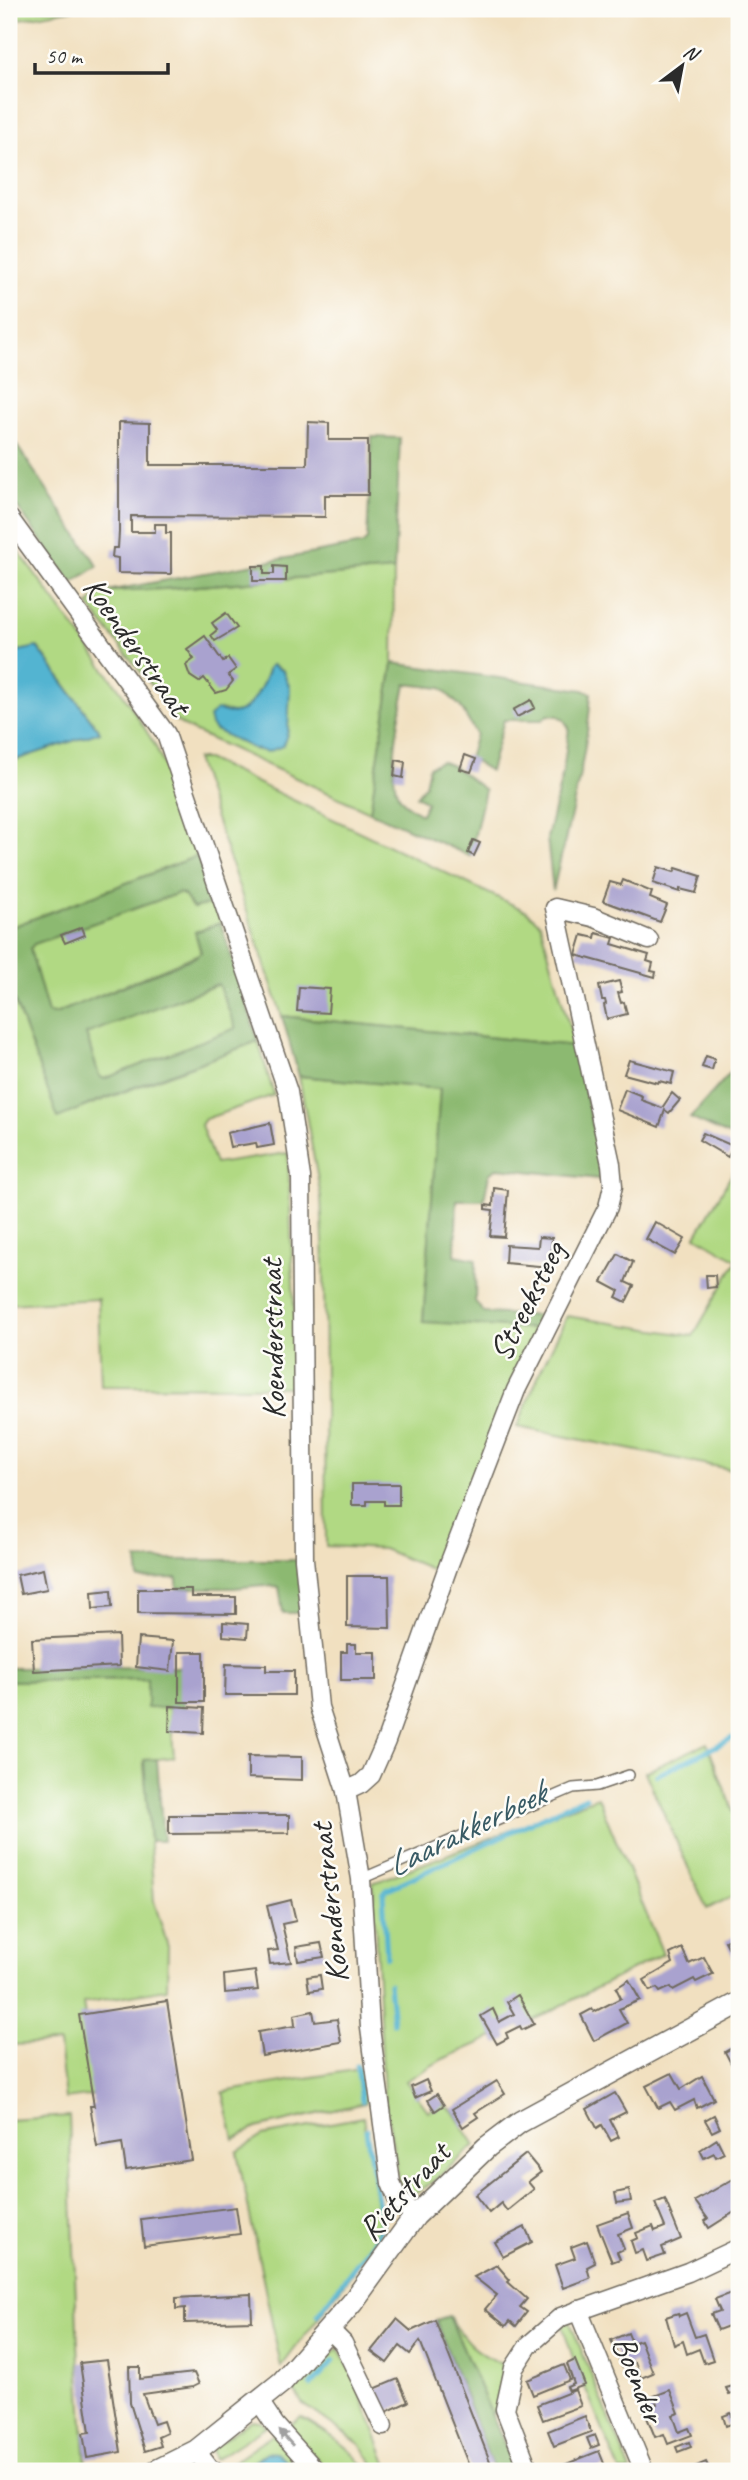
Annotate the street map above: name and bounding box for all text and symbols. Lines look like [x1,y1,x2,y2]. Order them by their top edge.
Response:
scale bar [35,32,168,76]
north arrow [646,32,716,102]
text: N [679,39,705,67]
text: 50 m [46,43,84,69]
street label: Koenderstraat [74,568,202,726]
street label: Streeksteeg [479,1232,576,1368]
street label: Koenderstraat [250,1255,294,1419]
water label: Laarakkerbeek [379,1768,559,1887]
street label: Koenderstraat [299,1818,358,1985]
street label: Rietstraat [349,2131,461,2249]
street label: Boender [603,2329,676,2431]
one-way arrow [278,2429,294,2447]

